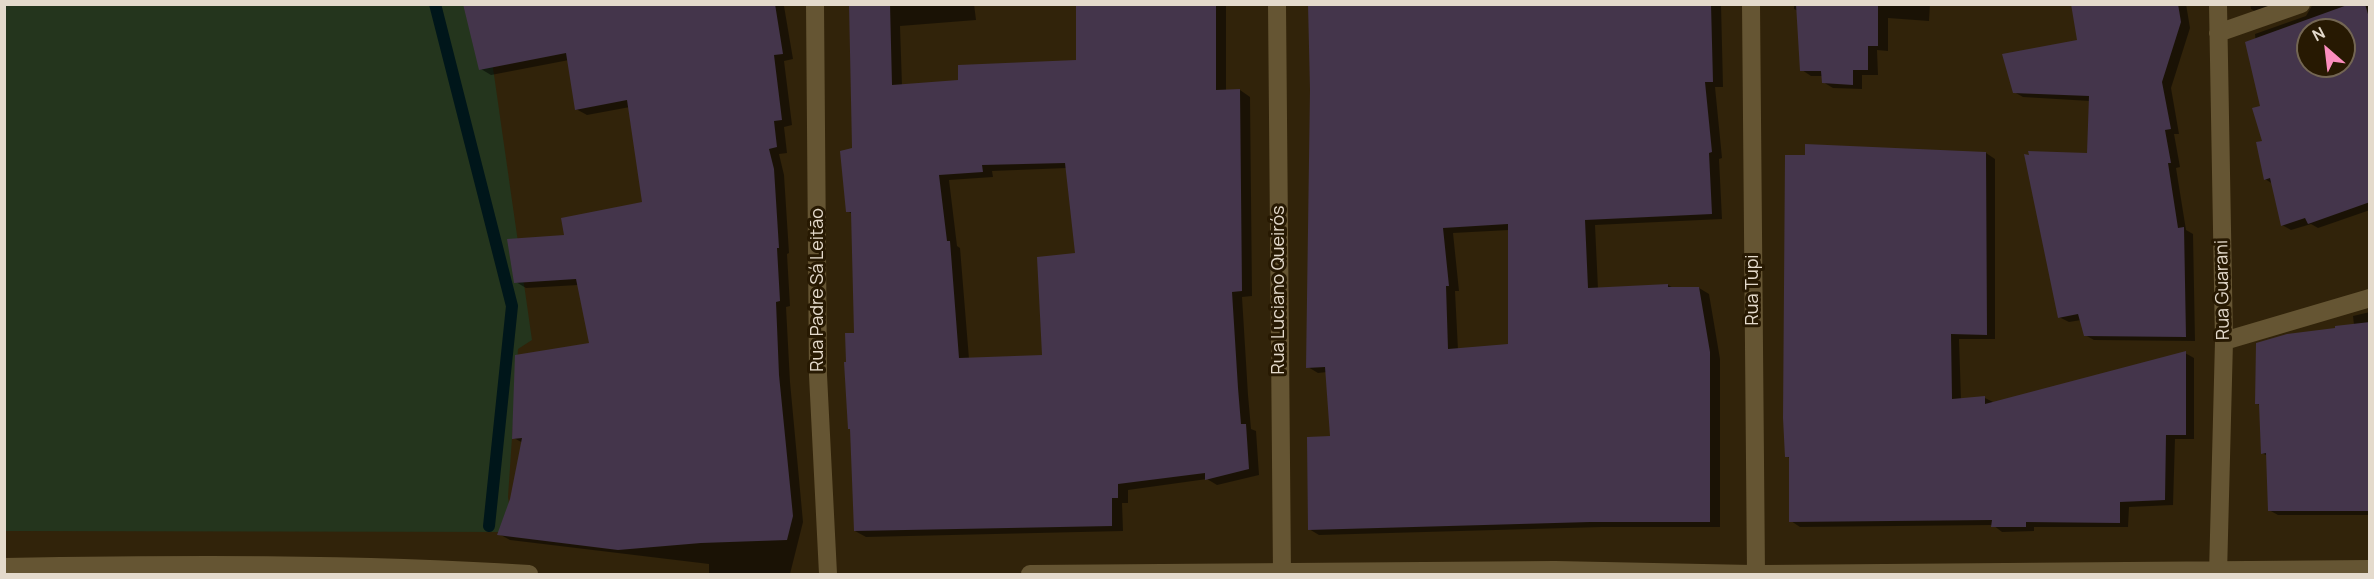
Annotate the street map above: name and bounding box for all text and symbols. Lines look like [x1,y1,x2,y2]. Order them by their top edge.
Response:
north arrow [2296,18,2356,78]
text: N [2308,21,2329,46]
street label: Rua Luciano Queirós [1268,205,1290,375]
street label: Rua Padre Sá Leitão [807,208,829,372]
street label: Rua Guarani [2211,240,2235,340]
street label: Rua Tupi [1742,254,1764,326]

